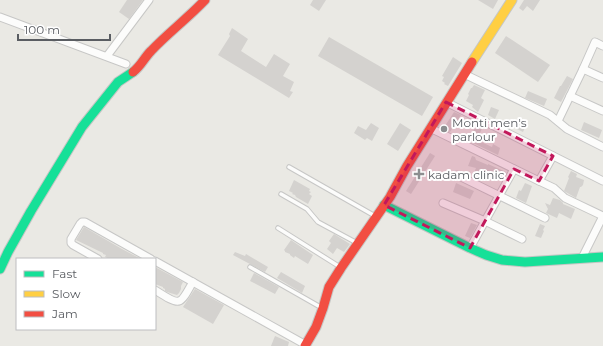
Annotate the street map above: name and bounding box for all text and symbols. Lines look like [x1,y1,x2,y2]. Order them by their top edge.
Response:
scale bar [18,16,110,42]
text: 100 m [24,22,60,37]
place label: Monti men's parlour [452,115,527,144]
marker: Monti men's parlour [439,124,449,134]
place label: kadam clinic [428,167,505,182]
marker: kadam clinic [413,168,425,180]
legend [16,258,156,330]
text: Fast [52,266,77,281]
text: Slow [52,286,81,301]
text: Jam [51,306,78,321]

